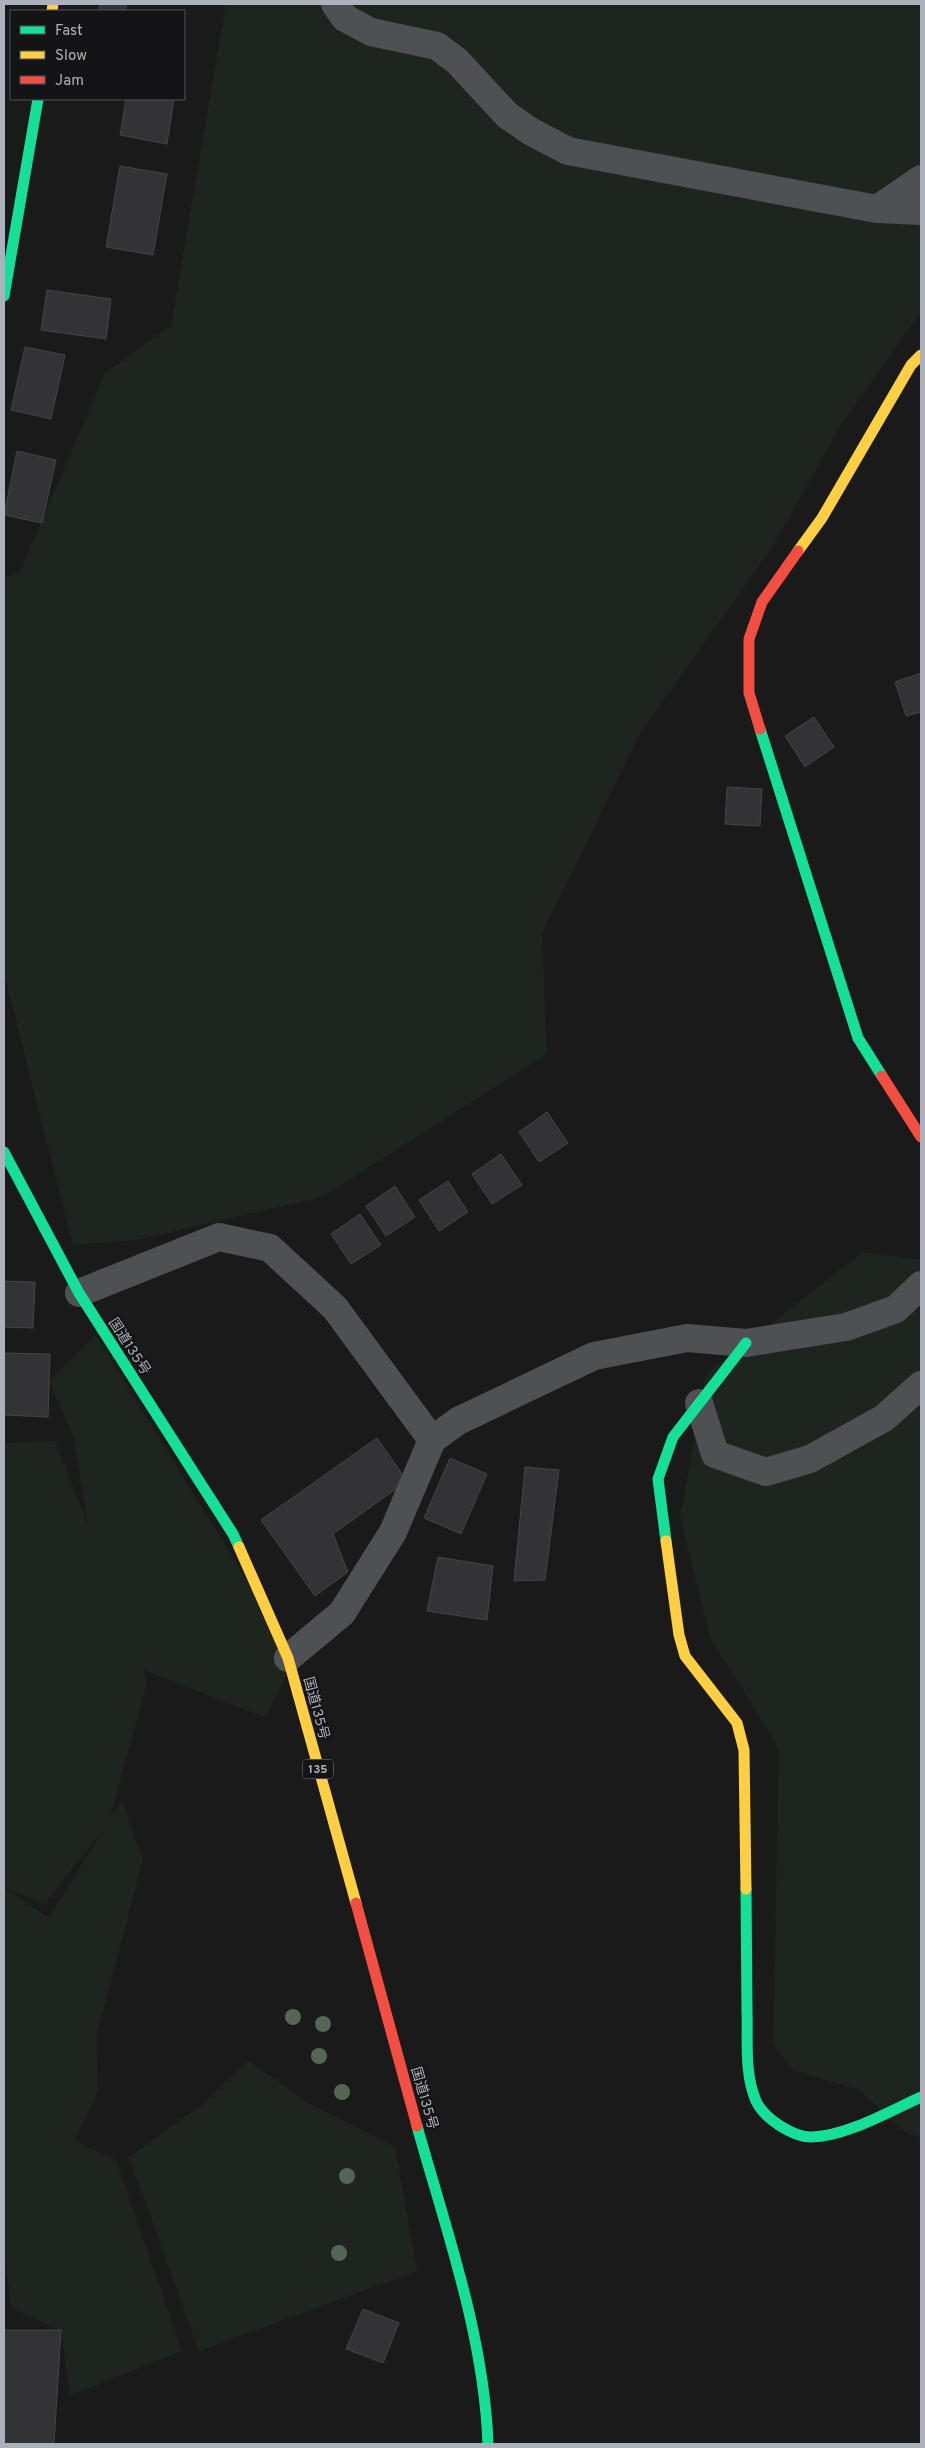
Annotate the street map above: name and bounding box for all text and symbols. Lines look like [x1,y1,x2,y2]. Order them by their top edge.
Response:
legend [10,10,185,100]
text: Fast [55,22,83,41]
text: Slow [55,47,87,66]
text: Jam [55,72,84,91]
street label: 国道135号 [104,1315,153,1378]
street label: 国道135号 [299,1675,332,1742]
road number: 135 [303,1760,333,1778]
street label: 国道135号 [407,2065,441,2132]

